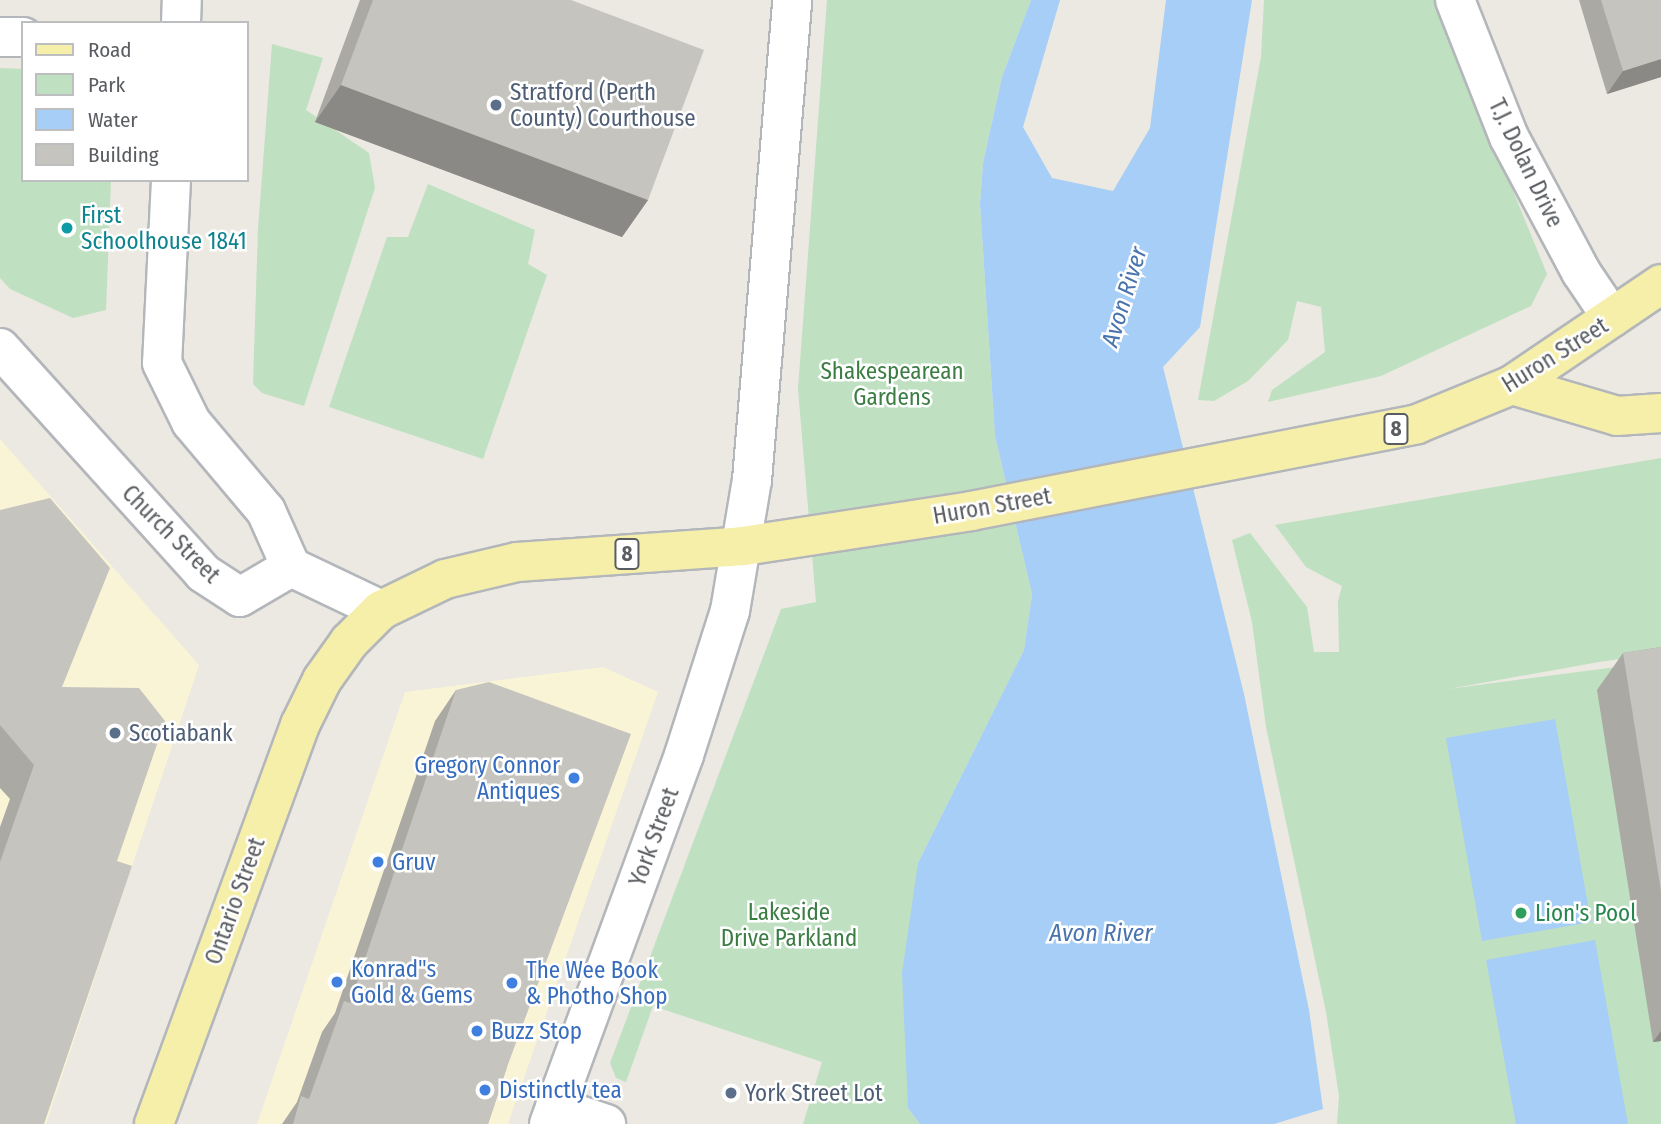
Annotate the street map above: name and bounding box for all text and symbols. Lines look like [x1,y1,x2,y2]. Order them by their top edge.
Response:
legend [21,21,248,182]
text: Road [88,37,132,63]
text: Park [88,72,125,98]
place label: Stratford (Perth County) Courthouse [510,78,696,132]
street label: T.J. Dolan Drive [1483,94,1569,232]
marker: Stratford (Perth County) Courthouse [488,97,504,113]
text: Water [88,107,138,133]
text: Building [88,142,159,168]
place label: First Schoolhouse 1841 [81,201,247,255]
marker: First Schoolhouse 1841 [59,220,75,236]
water label: Avon River [1096,244,1154,350]
street label: Huron Street [1497,312,1613,398]
park label: Shakespearean Gardens [820,357,964,411]
road number: 8 [1382,412,1410,446]
street label: Church Street [116,479,226,589]
street label: Huron Street [931,482,1053,530]
road number: 8 [613,536,641,572]
place label: Scotiabank [129,719,233,747]
marker: Scotiabank [107,725,123,741]
place label: Gregory Connor Antiques [414,751,560,805]
marker: Gregory Connor Antiques [566,770,582,786]
street label: York Street [623,784,685,890]
street label: Ontario Street [199,834,271,968]
place label: Gruv [392,848,435,876]
marker: Gruv [370,854,386,870]
park label: Lakeside Drive Parkland [721,898,857,952]
place label: Lion's Pool [1535,899,1636,927]
marker: Lion's Pool [1513,905,1529,921]
water label: Avon River [1050,920,1152,948]
place label: Konrad"s Gold & Gems [351,955,473,1009]
place label: The Wee Book & Photho Shop [526,956,667,1010]
marker: Konrad"s Gold & Gems [329,974,345,990]
marker: The Wee Book & Photho Shop [504,975,520,991]
place label: Buzz Stop [491,1017,582,1045]
marker: Buzz Stop [469,1023,485,1039]
place label: Distinctly tea [499,1076,622,1104]
place label: York Street Lot [745,1079,883,1107]
marker: Distinctly tea [477,1082,493,1098]
marker: York Street Lot [723,1085,739,1101]

